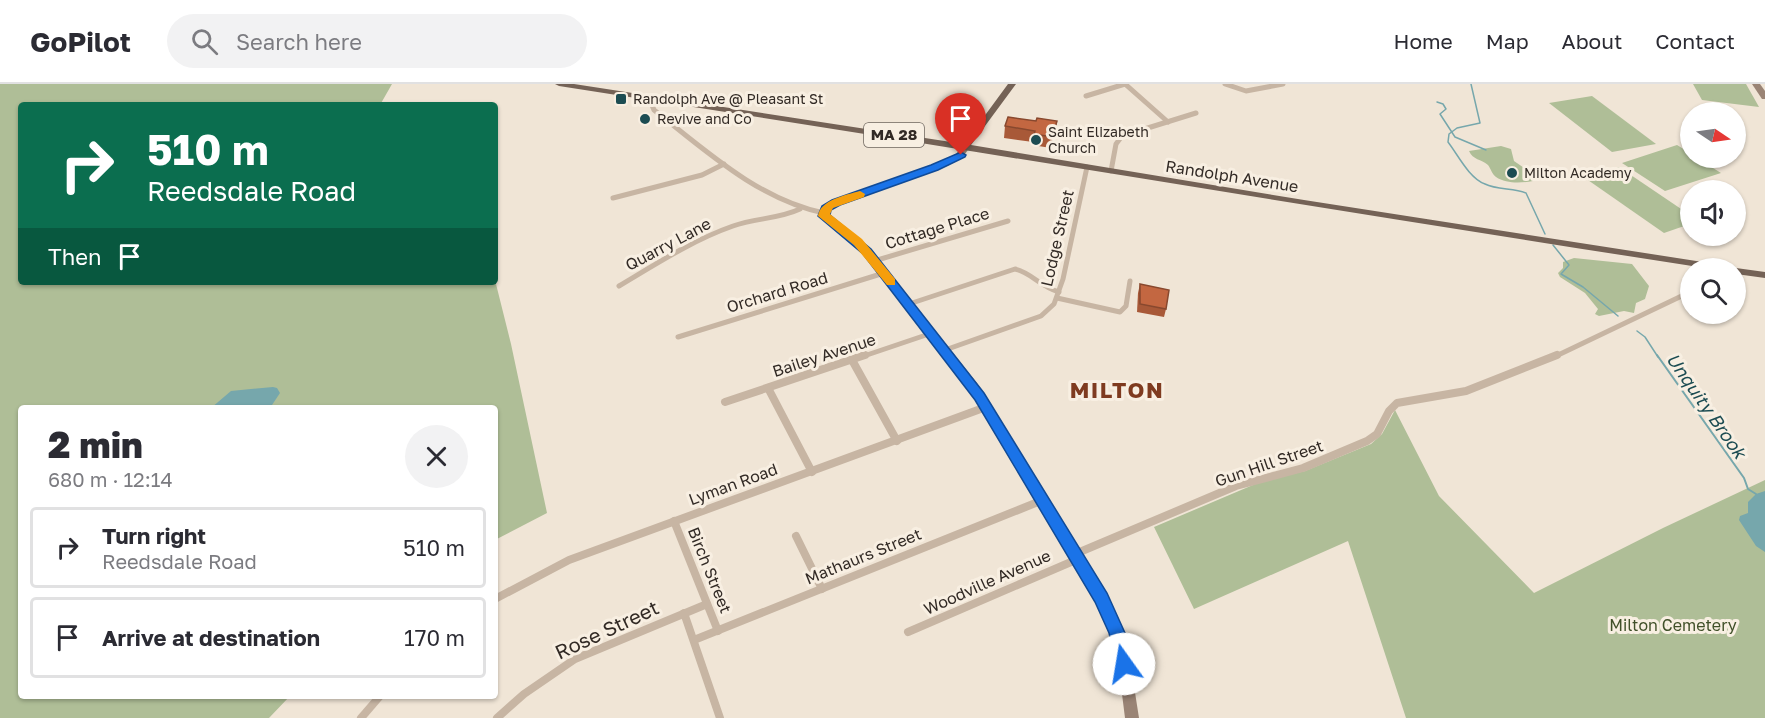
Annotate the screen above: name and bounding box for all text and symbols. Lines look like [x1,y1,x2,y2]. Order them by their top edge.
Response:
search box [167,14,587,68]
text: GoPilot [30,25,131,58]
icon: search [188,25,221,58]
text: Search here [236,28,362,55]
text: Home [1393,28,1453,54]
text: Map [1486,28,1529,54]
text: About [1562,28,1622,54]
text: Contact [1655,28,1735,54]
place label: Randolph Ave @ Pleasant St [633,90,823,107]
marker: Randolph Ave @ Pleasant St [614,92,628,106]
pin [935,93,986,155]
icon: arrive [944,102,977,135]
north arrow [1680,102,1746,168]
map controls [1680,102,1746,324]
place label: Revive and Co [657,110,752,127]
marker: Revive and Co [638,112,652,126]
road number: MA 28 [864,123,924,147]
place label: Saint Elizabeth Church [1048,123,1149,156]
text: 510 m [147,124,269,174]
icon: right [48,126,126,204]
marker: Saint Elizabeth Church [1029,133,1043,147]
street label: Randolph Avenue [1164,156,1300,196]
place label: Milton Academy [1524,164,1632,181]
marker: Milton Academy [1505,166,1519,180]
text: Reedsdale Road [147,175,356,207]
button: sound [1680,180,1746,246]
street label: Lodge Street [1036,188,1078,288]
street label: Cottage Place [882,203,992,253]
street label: Quarry Lane [622,213,714,275]
icon: arrive [113,240,146,273]
text: Then [48,243,101,270]
button: search [1680,258,1746,324]
street label: Orchard Road [724,267,830,317]
street label: Bailey Avenue [770,329,878,381]
water label: Unquity Brook [1662,348,1752,464]
district label: MILTON [1070,376,1164,403]
text: 2 min [48,423,143,466]
button: close [405,425,468,488]
street label: Gun Hill Street [1212,435,1326,491]
street label: Lyman Road [686,459,780,509]
text: 680 m · 12:14 [48,467,173,491]
text: Turn right [102,522,206,549]
street label: Birch Street [684,524,736,616]
street label: Mathaurs Street [802,524,924,588]
icon: right [51,531,84,564]
text: 510 m [403,534,465,561]
street label: Woodville Avenue [920,545,1054,619]
text: Reedsdale Road [102,549,257,573]
street label: Rose Street [551,595,662,664]
park label: Milton Cemetery [1609,615,1737,635]
icon: arrive [51,621,84,654]
text: Arrive at destination [102,624,320,651]
text: 170 m [404,624,465,651]
position arrow [1092,632,1156,696]

